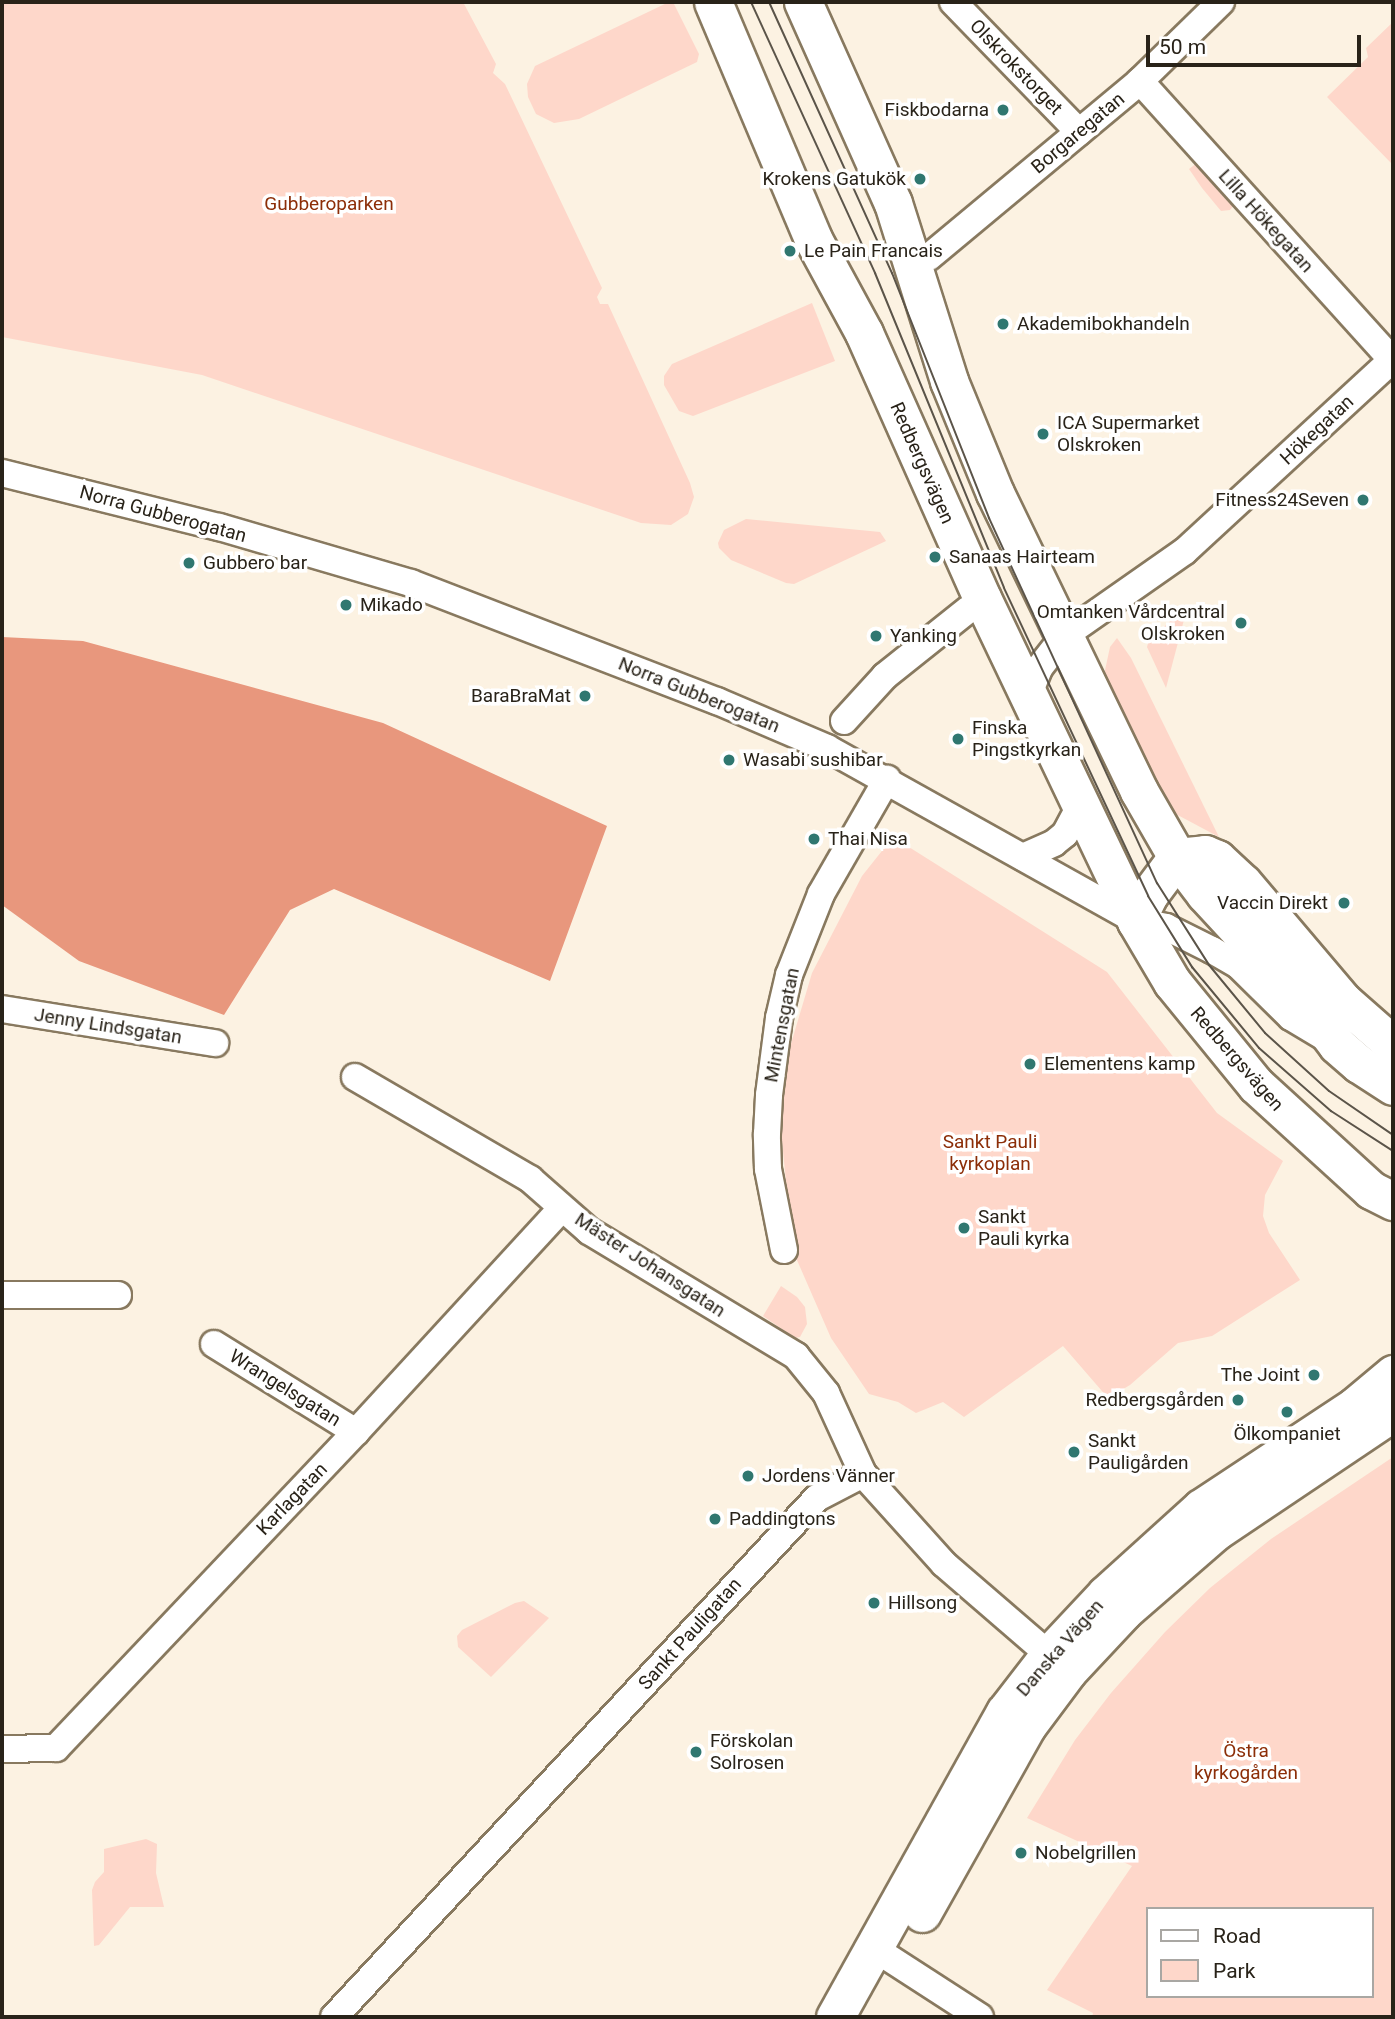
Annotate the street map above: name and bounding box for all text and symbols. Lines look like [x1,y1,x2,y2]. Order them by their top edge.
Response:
street label: Olskrokstorget [965,15,1067,119]
scale bar [1150,21,1365,65]
text: 50 m [1159,35,1206,59]
street label: Borgaregatan [1027,88,1129,178]
place label: Fiskbodarna [885,99,989,121]
marker: Fiskbodarna [995,102,1011,118]
street label: Lilla Hökegatan [1214,165,1318,277]
place label: Krokens Gatukök [762,168,906,190]
marker: Krokens Gatukök [912,171,928,187]
park label: Gubberoparken [264,193,394,215]
place label: Le Pain Francais [804,240,943,262]
marker: Le Pain Francais [782,243,798,259]
place label: Akademibokhandeln [1017,313,1190,335]
marker: Akademibokhandeln [995,316,1011,332]
street label: Hökegatan [1276,390,1358,470]
street label: Redbergsvägen [885,399,959,527]
place label: ICA Supermarket Olskroken [1057,412,1200,456]
marker: ICA Supermarket Olskroken [1035,426,1051,442]
street label: Norra Gubberogatan [77,481,249,547]
place label: Fitness24Seven [1215,489,1349,511]
marker: Fitness24Seven [1355,492,1371,508]
place label: Sanaas Hairteam [949,546,1095,568]
marker: Sanaas Hairteam [927,549,943,565]
place label: Gubbero bar [203,552,307,574]
marker: Gubbero bar [181,555,197,571]
place label: Mikado [360,594,423,616]
marker: Mikado [338,597,354,613]
place label: Omtanken Vårdcentral Olskroken [1037,601,1225,645]
marker: Omtanken Vårdcentral Olskroken [1231,613,1251,633]
place label: Yanking [890,625,957,647]
marker: Yanking [868,628,884,644]
street label: Norra Gubberogatan [615,652,783,738]
place label: BaraBraMat [471,685,571,707]
marker: BaraBraMat [577,688,593,704]
place label: Finska Pingstkyrkan [972,717,1081,761]
marker: Finska Pingstkyrkan [950,731,966,747]
place label: Wasabi sushibar [743,749,883,771]
marker: Wasabi sushibar [721,752,737,768]
place label: Thai Nisa [828,828,908,850]
marker: Thai Nisa [806,831,822,847]
place label: Vaccin Direkt [1217,892,1328,914]
marker: Vaccin Direkt [1334,893,1354,913]
street label: Mintensgatan [760,966,804,1084]
street label: Redbergsvägen [1186,1002,1288,1116]
street label: Jenny Lindsgatan [33,1003,183,1049]
place label: Elementens kamp [1044,1053,1195,1075]
marker: Elementens kamp [1022,1056,1038,1072]
park label: Sankt Pauli kyrkoplan [943,1131,1037,1175]
place label: Sankt Pauli kyrka [978,1206,1070,1250]
street label: Mäster Johansgatan [571,1208,729,1322]
marker: Sankt Pauli kyrka [956,1220,972,1236]
street label: Wrangelsgatan [225,1345,345,1431]
place label: The Joint [1221,1364,1300,1386]
marker: The Joint [1306,1367,1322,1383]
place label: Redbergsgården [1085,1389,1224,1411]
marker: Redbergsgården [1230,1392,1246,1408]
marker: Ölkompaniet [1279,1404,1295,1420]
place label: Ölkompaniet [1233,1423,1341,1445]
place label: Sankt Pauligården [1088,1430,1188,1474]
marker: Sankt Pauligården [1066,1444,1082,1460]
street label: Karlagatan [252,1458,332,1540]
place label: Jordens Vänner [762,1465,895,1487]
marker: Jordens Vänner [740,1468,756,1484]
place label: Paddingtons [729,1508,836,1530]
marker: Paddingtons [707,1511,723,1527]
street label: Sankt Pauligatan [634,1573,746,1695]
place label: Hillsong [888,1592,957,1614]
marker: Hillsong [866,1595,882,1611]
street label: Danska Vägen [1012,1595,1108,1701]
place label: Förskolan Solrosen [710,1730,793,1774]
park label: Östra kyrkogården [1194,1740,1298,1784]
marker: Förskolan Solrosen [688,1744,704,1760]
place label: Nobelgrillen [1035,1842,1136,1864]
marker: Nobelgrillen [1013,1845,1029,1861]
legend [1146,1907,1374,1998]
text: Road [1213,1924,1261,1948]
text: Park [1213,1959,1255,1983]

